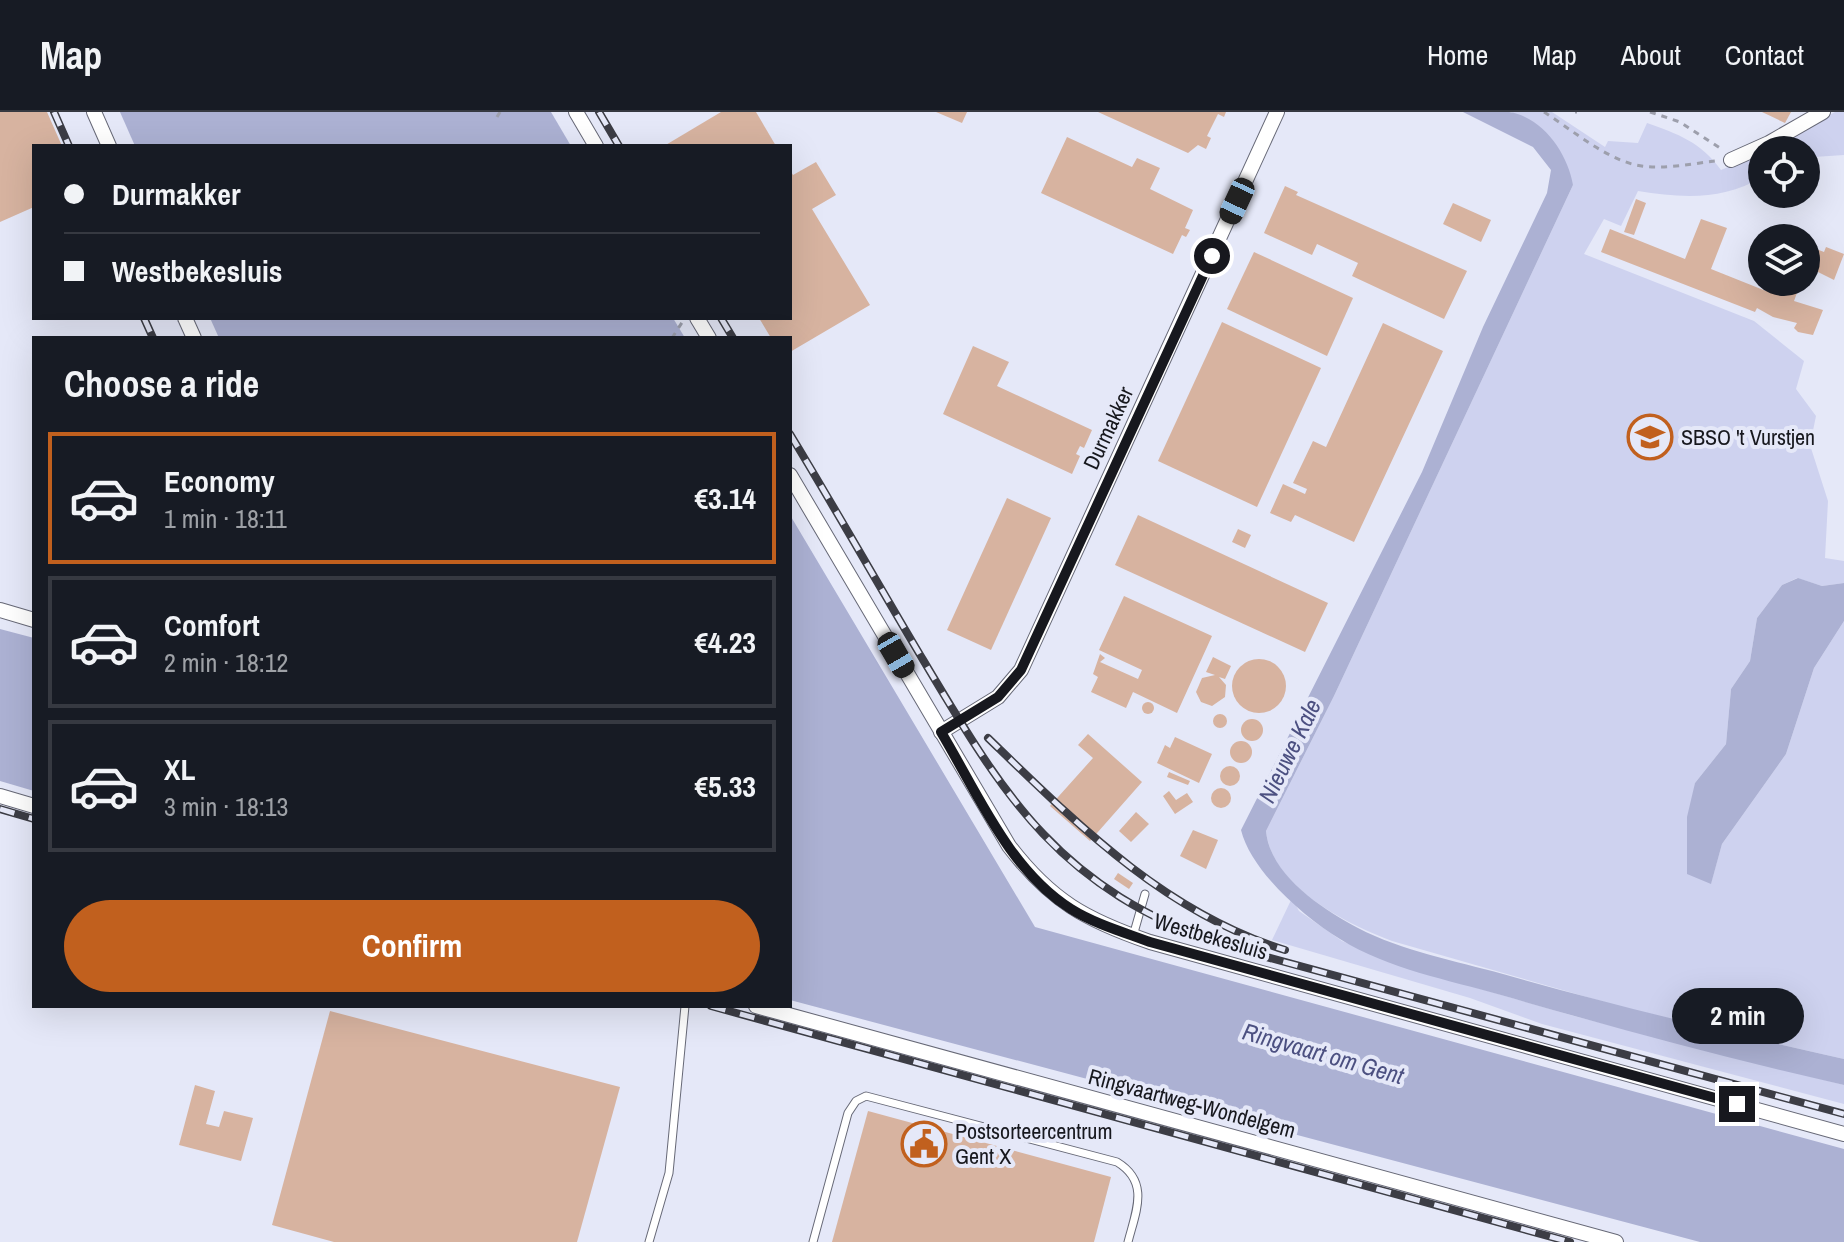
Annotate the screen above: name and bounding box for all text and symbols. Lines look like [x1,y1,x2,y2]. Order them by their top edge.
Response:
text: Map [40,30,102,81]
text: Home [1427,36,1488,74]
text: Map [1532,36,1577,74]
text: About [1621,36,1681,74]
text: Contact [1725,36,1804,74]
map controls [1748,136,1820,296]
button: locate [1748,136,1820,208]
text: Durmakker [112,174,241,214]
car [1216,174,1258,228]
button: layers [1748,224,1820,296]
route start [1194,238,1230,274]
text: Westbekesluis [112,251,283,291]
text: Choose a ride [64,360,259,408]
street label: Durmakker [1076,382,1140,474]
school or university icon: SBSO 't Vurstjen [1626,413,1674,461]
place label: SBSO 't Vurstjen [1681,422,1815,452]
text: Economy [164,461,275,501]
icon: car [68,462,140,534]
text: €3.14 [694,478,756,518]
text: 1 min · 18:11 [164,501,287,536]
text: Comfort [164,605,260,645]
icon: car [68,606,140,678]
text: €4.23 [694,622,756,662]
car [874,628,918,682]
text: 2 min · 18:12 [164,645,288,680]
water label: Nieuwe Kale [1250,693,1328,808]
text: XL [164,749,195,789]
icon: car [68,750,140,822]
text: €5.33 [694,766,756,806]
text: 3 min · 18:13 [164,789,288,824]
button: Confirm [64,900,760,992]
street label: Westbekesluis [1151,905,1271,967]
callout: 2 min [1671,988,1803,1044]
text: 2 min [1710,998,1766,1033]
water label: Ringvaart om Gent [1239,1015,1408,1091]
street label: Ringvaartweg-Wondelgem [1085,1061,1299,1145]
route end [1719,1086,1755,1122]
place label: Postsorteercentrum Gent X [955,1116,1112,1171]
public building icon: Postsorteercentrum Gent X [900,1120,948,1168]

